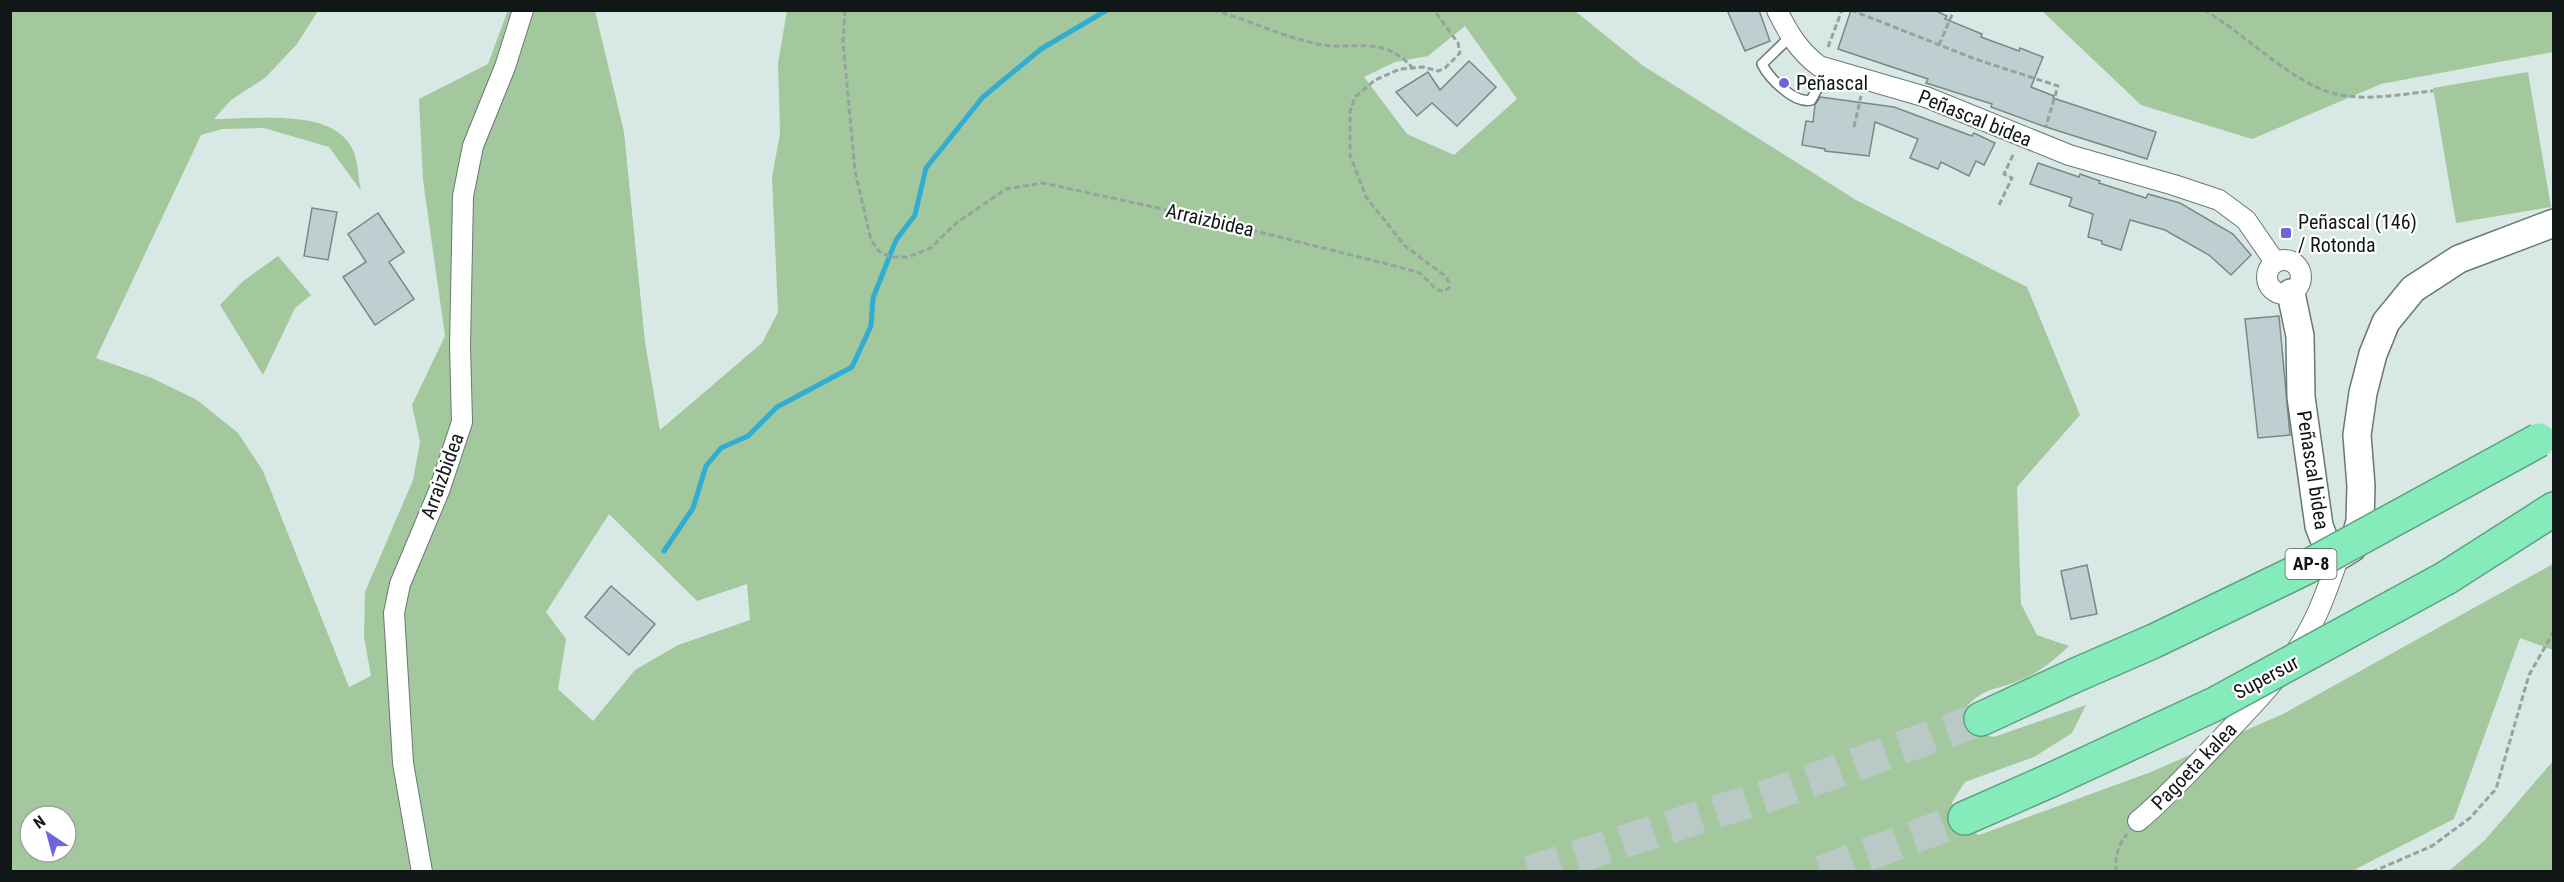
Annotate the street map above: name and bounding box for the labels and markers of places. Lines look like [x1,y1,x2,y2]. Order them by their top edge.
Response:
place label: Peñascal [1796,71,1868,95]
marker: Peñascal [1777,76,1791,90]
place label: Peñascal (146) / Rotonda [2298,210,2417,257]
marker: Peñascal (146) / Rotonda [2279,226,2293,240]

